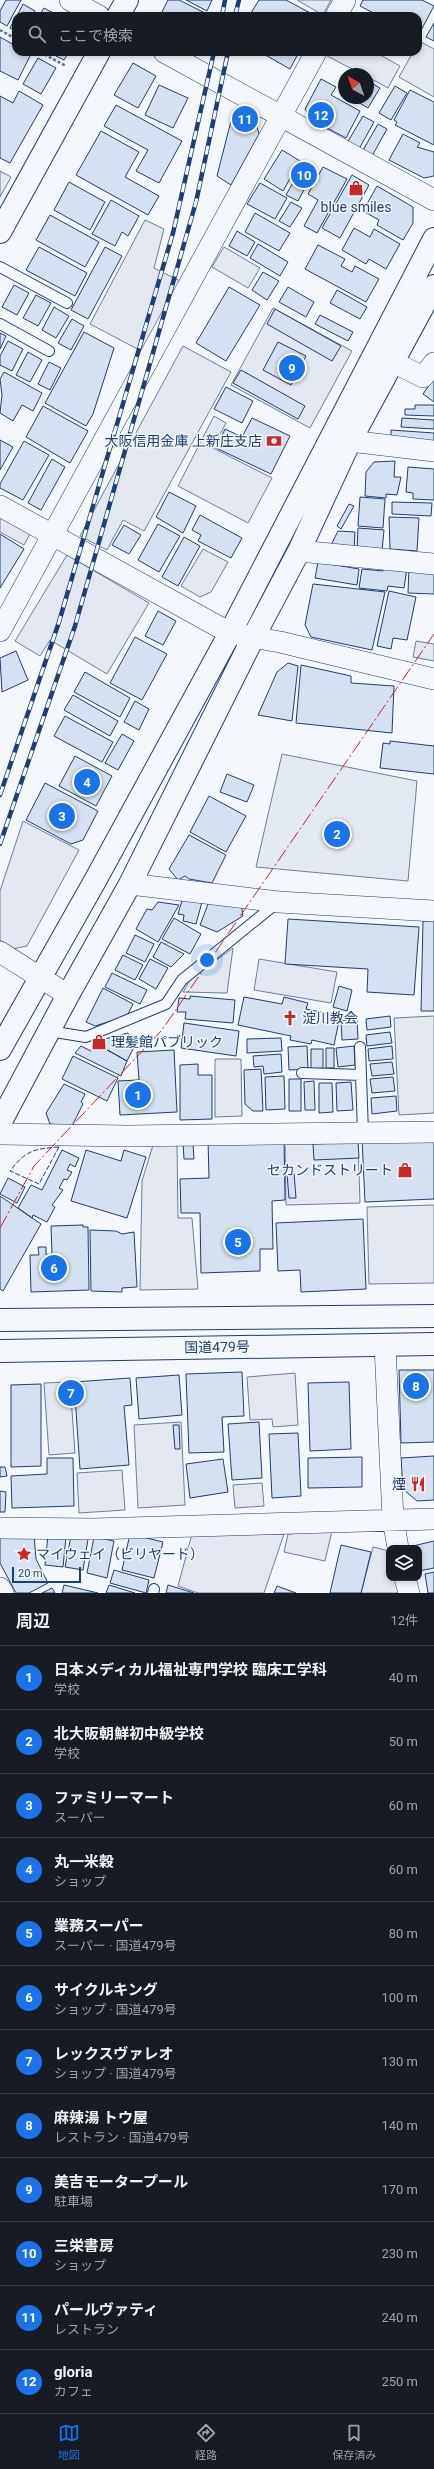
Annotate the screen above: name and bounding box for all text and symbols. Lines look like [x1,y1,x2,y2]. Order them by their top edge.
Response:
search box [12,12,422,56]
icon: search [26,23,48,45]
text: ここで検索 [58,27,133,45]
north arrow [338,68,374,104]
pin: 12 [308,100,334,130]
pin: 11 [232,104,258,134]
pin: 10 [291,160,317,190]
shop icon: blue smiles [347,179,365,197]
place label: blue smiles [321,199,391,215]
pin: 9 [279,353,305,383]
bank icon: 大阪信用金庫 上新庄支店 [265,432,283,450]
place label: 大阪信用金庫 上新庄支店 [105,433,262,449]
pin: 4 [74,767,100,797]
pin: 3 [49,801,75,831]
pin: 2 [324,819,350,849]
your location [197,950,217,970]
church icon: 淀川教会 [281,1009,299,1027]
place label: 淀川教会 [302,1010,358,1026]
shop icon: 理髪館パブリック [90,1033,108,1051]
place label: 理髪館パブリック [111,1034,223,1050]
pin: 1 [125,1080,151,1110]
shop icon: セカンドストリート [396,1161,414,1179]
place label: セカンドストリート [267,1162,393,1178]
pin: 5 [225,1227,251,1257]
pin: 6 [41,1253,67,1283]
street label: 国道479号 [184,1338,250,1356]
pin: 8 [403,1371,429,1401]
pin: 7 [58,1378,84,1408]
restaurant icon: 煙 [409,1475,427,1493]
place label: 煙 [392,1476,406,1492]
place icon: マイウェイ（ビリヤード） [15,1545,33,1563]
map controls [386,1545,422,1581]
button: layers [386,1545,422,1581]
place label: マイウェイ（ビリヤード） [36,1546,204,1562]
scale bar [12,1565,81,1584]
text: 20 m [18,1567,43,1580]
text: 周辺 [16,1611,50,1631]
text: 12件 [390,1613,418,1628]
text: 日本メディカル福祉専門学校 臨床工学科 [54,1661,327,1679]
text: 1 [25,1670,33,1685]
text: 40 m [389,1670,418,1685]
text: 学校 [54,1682,80,1697]
text: 北大阪朝鮮初中級学校 [54,1725,204,1743]
text: 2 [25,1734,33,1749]
text: 50 m [389,1734,418,1749]
text: 学校 [54,1746,80,1761]
text: ファミリーマート [54,1789,174,1807]
text: 3 [25,1798,33,1813]
text: 60 m [389,1798,418,1813]
text: スーパー [54,1810,106,1825]
text: 丸一米穀 [54,1853,114,1871]
text: 4 [25,1862,33,1877]
text: 60 m [389,1862,418,1877]
text: ショップ [54,1874,106,1889]
text: 業務スーパー [54,1917,144,1935]
text: 5 [25,1926,33,1941]
text: 80 m [389,1926,418,1941]
text: スーパー · 国道479号 [54,1938,177,1953]
text: サイクルキング [54,1981,158,1999]
text: 6 [25,1990,33,2005]
text: 100 m [381,1990,418,2005]
text: ショップ · 国道479号 [54,2002,177,2017]
text: レックスヴァレオ [54,2045,174,2063]
text: 7 [25,2054,33,2069]
text: 130 m [381,2054,418,2069]
text: ショップ · 国道479号 [54,2066,177,2081]
text: 麻辣湯 トウ屋 [54,2109,148,2127]
text: 8 [25,2118,33,2133]
text: 140 m [381,2118,418,2133]
text: レストラン · 国道479号 [54,2130,190,2145]
text: 美吉モータープール [54,2173,188,2191]
text: 9 [25,2182,33,2197]
text: 170 m [381,2182,418,2197]
text: 駐車場 [54,2194,93,2209]
text: 三栄書房 [54,2237,114,2255]
text: 10 [22,2246,36,2261]
text: 230 m [381,2246,418,2261]
text: ショップ [54,2258,106,2273]
text: パールヴァティ [54,2301,158,2319]
text: 11 [22,2310,36,2325]
text: 240 m [381,2310,418,2325]
text: レストラン [54,2322,119,2337]
text: gloria [54,2363,93,2381]
text: 12 [22,2374,36,2389]
text: 250 m [381,2374,418,2389]
text: カフェ [54,2384,93,2399]
tab: 地図 [58,2422,80,2462]
tab: 経路 [195,2422,217,2462]
tab: 保存済み [332,2422,376,2462]

